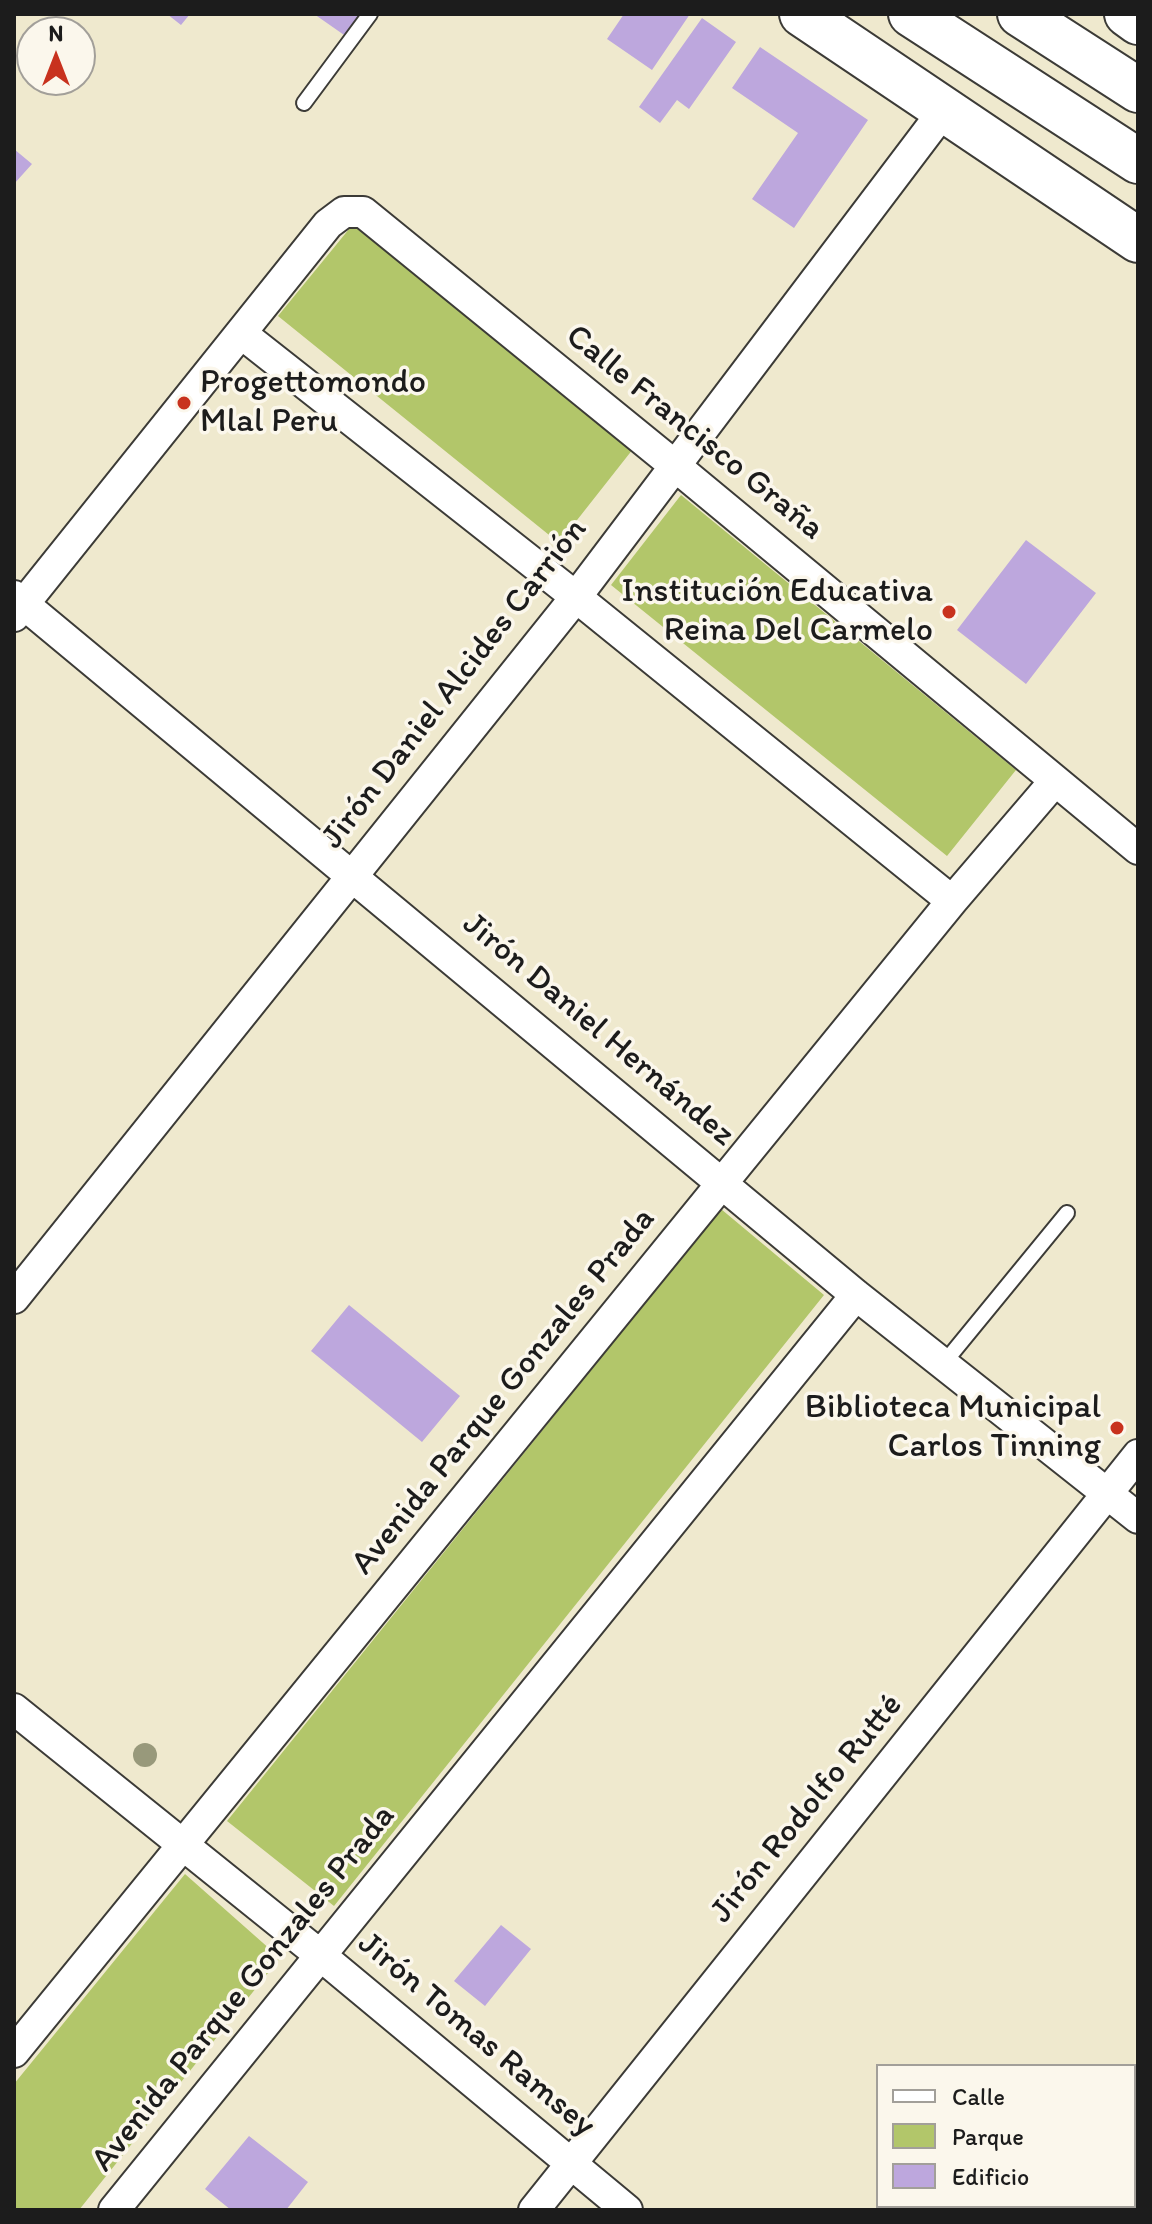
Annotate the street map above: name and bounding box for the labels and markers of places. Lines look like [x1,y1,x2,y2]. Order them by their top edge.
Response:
place label: Progettomondo Mlal Peru [200,363,426,442]
marker: Progettomondo Mlal Peru [175,394,193,412]
place label: Institución Educativa Reina Del Carmelo [621,572,933,652]
marker: Institución Educativa Reina Del Carmelo [940,603,958,621]
place label: Biblioteca Municipal Carlos Tinning [805,1388,1101,1468]
marker: Biblioteca Municipal Carlos Tinning [1108,1419,1126,1437]

